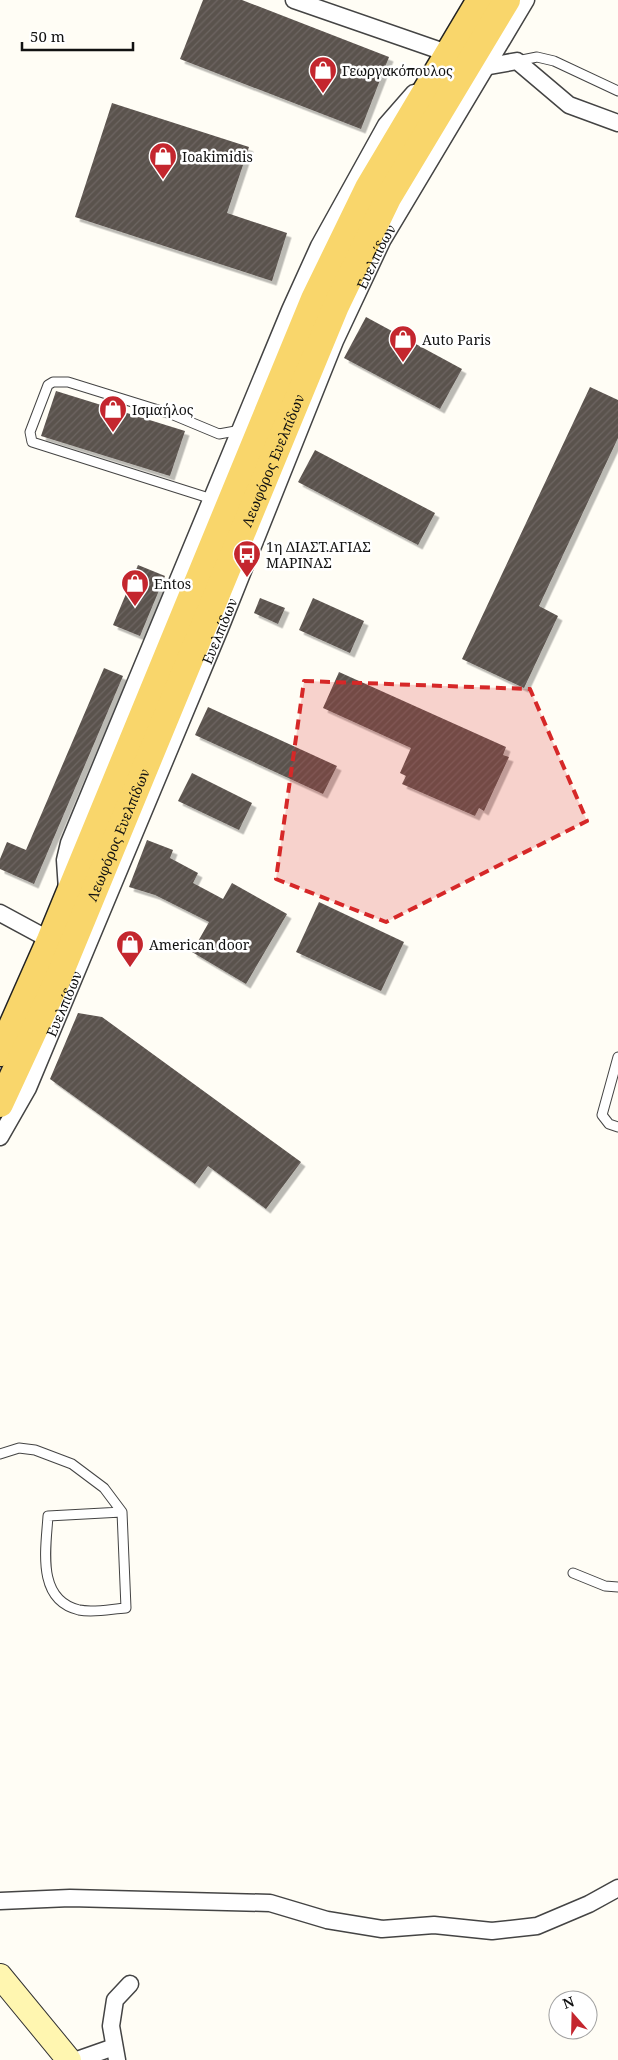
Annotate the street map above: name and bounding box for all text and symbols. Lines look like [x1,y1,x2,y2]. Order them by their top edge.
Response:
scale bar [22,20,134,52]
text: 50 m [30,26,65,46]
shop icon: Γεωργακόπουλος [308,55,338,94]
place label: Γεωργακόπουλος [342,61,453,80]
shop icon: Ioakimidis [148,141,178,180]
place label: Ioakimidis [182,147,253,166]
street label: Ευελπίδων [351,220,400,292]
shop icon: Auto Paris [388,324,418,363]
place label: Auto Paris [422,330,491,349]
street label: Λεωφόρος Ευελπίδων [236,391,308,529]
shop icon: Ισμαήλος [98,394,128,433]
place label: Ισμαήλος [132,400,194,419]
place label: 1η ΔΙΑΣΤ.ΑΓΙΑΣ ΜΑΡΙΝΑΣ [266,537,371,572]
bus stop icon: 1η ΔΙΑΣΤ.ΑΓΙΑΣ ΜΑΡΙΝΑΣ [232,539,262,578]
shop icon: Entos [120,568,150,607]
place label: Entos [154,574,191,593]
street label: Ευελπίδων [197,595,241,667]
street label: Λεωφόρος Ευελπίδων [82,765,153,904]
shop icon: American door [115,929,145,968]
place label: American door [149,935,250,954]
street label: Ευελπίδων [41,968,86,1039]
north arrow [548,1990,598,2040]
text: N [560,1991,577,2013]

